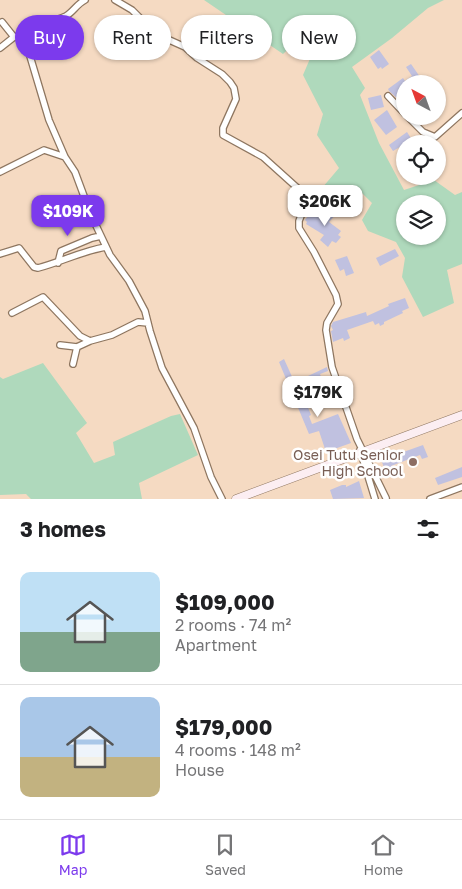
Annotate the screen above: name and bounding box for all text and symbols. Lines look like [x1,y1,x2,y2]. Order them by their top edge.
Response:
chip: Buy [15,15,84,60]
chip: Rent [94,15,171,60]
chip: Filters [181,15,272,60]
chip: New [282,15,356,60]
north arrow [396,75,446,125]
map controls [396,75,446,245]
button: locate [396,135,446,185]
pin: $206K [290,184,360,227]
text: $206K [299,191,351,211]
pin: $109K [33,194,103,237]
button: layers [396,195,446,245]
text: $109K [42,201,94,221]
pin: $179K [283,376,353,418]
text: $179K [293,382,343,402]
place label: Osei Tutu Senior High School [293,446,404,479]
marker: Osei Tutu Senior High School [407,456,419,468]
icon: filters [414,515,442,543]
text: 3 homes [20,516,106,542]
text: $109,000 [175,589,275,615]
icon: home [60,592,120,652]
text: 2 rooms · 74 m² [175,615,291,635]
text: Apartment [175,635,257,655]
text: $179,000 [175,714,272,740]
icon: home [60,717,120,777]
text: 4 rooms · 148 m² [175,740,301,760]
text: House [175,760,224,780]
tab: Map [59,831,87,878]
tab: Saved [205,831,246,878]
tab: Home [364,831,403,878]

